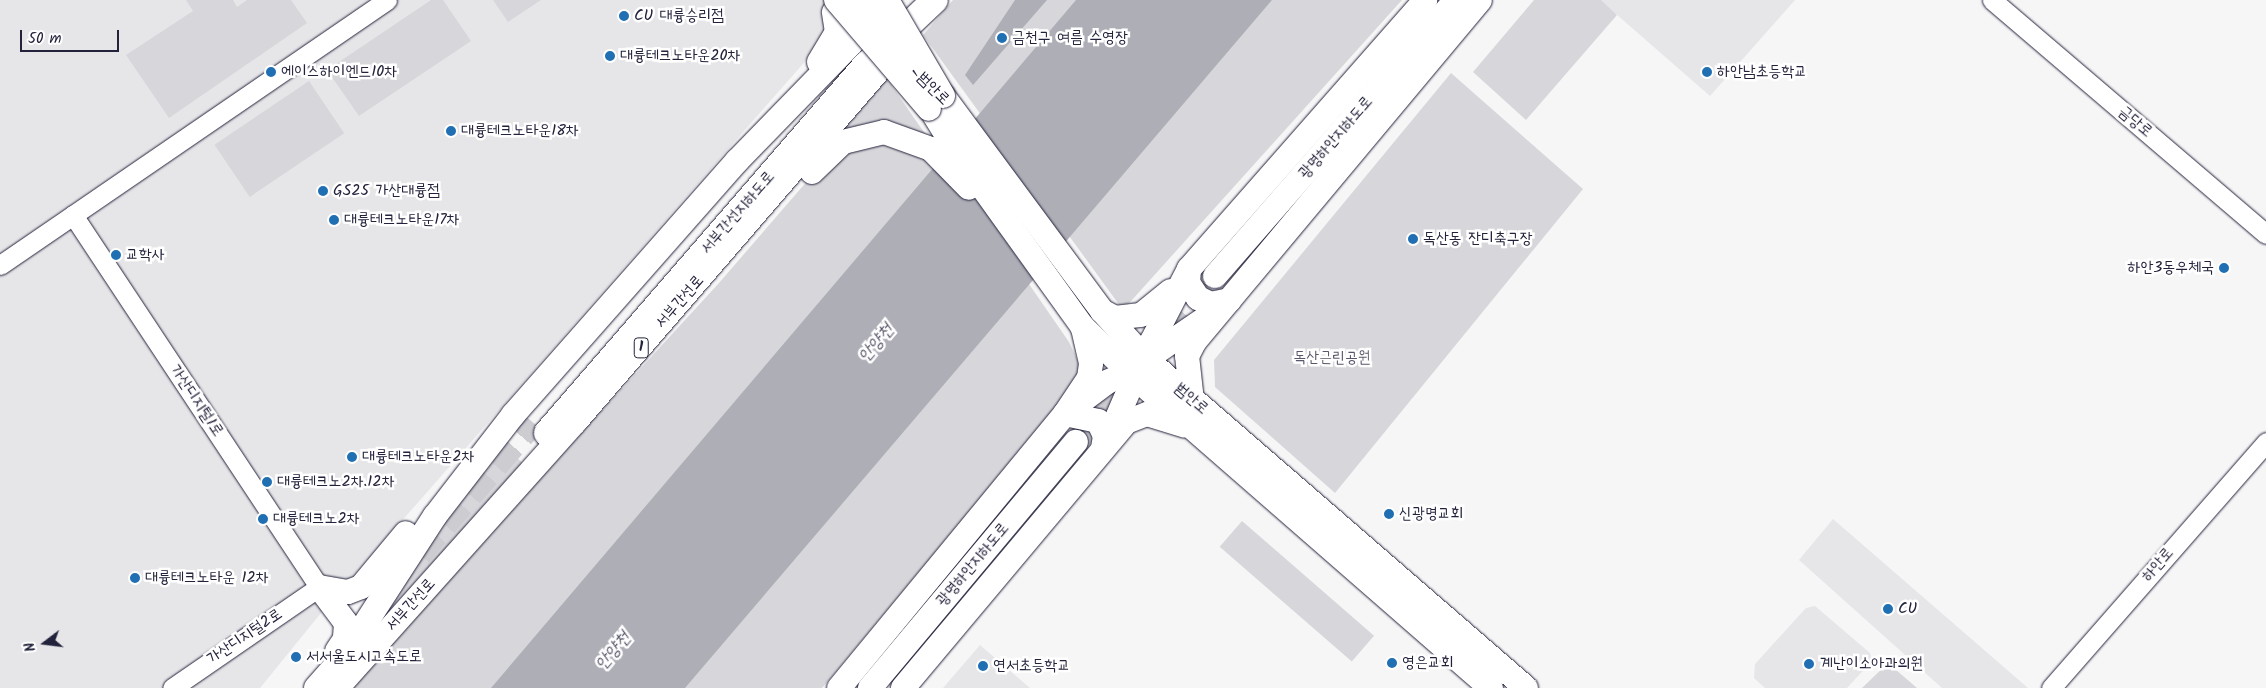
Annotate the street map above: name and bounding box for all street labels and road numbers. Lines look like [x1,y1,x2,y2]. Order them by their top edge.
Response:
street label: 범안로 [913,69,953,109]
street label: 광명하안지하도로 [1295,93,1377,183]
street label: 금당로 [2114,102,2156,142]
street label: 서부간선지하도로 [697,168,779,258]
street label: 서부간선로 [652,271,708,333]
road number: 1 [634,336,648,360]
street label: 가산디지털1로 [165,362,227,440]
street label: 범안로 [1170,379,1212,419]
street label: 광명하안지하도로 [933,519,1013,611]
street label: 하안로 [2138,544,2178,586]
street label: 서부간선로 [382,575,440,635]
street label: 가산디지털2로 [204,605,286,669]

